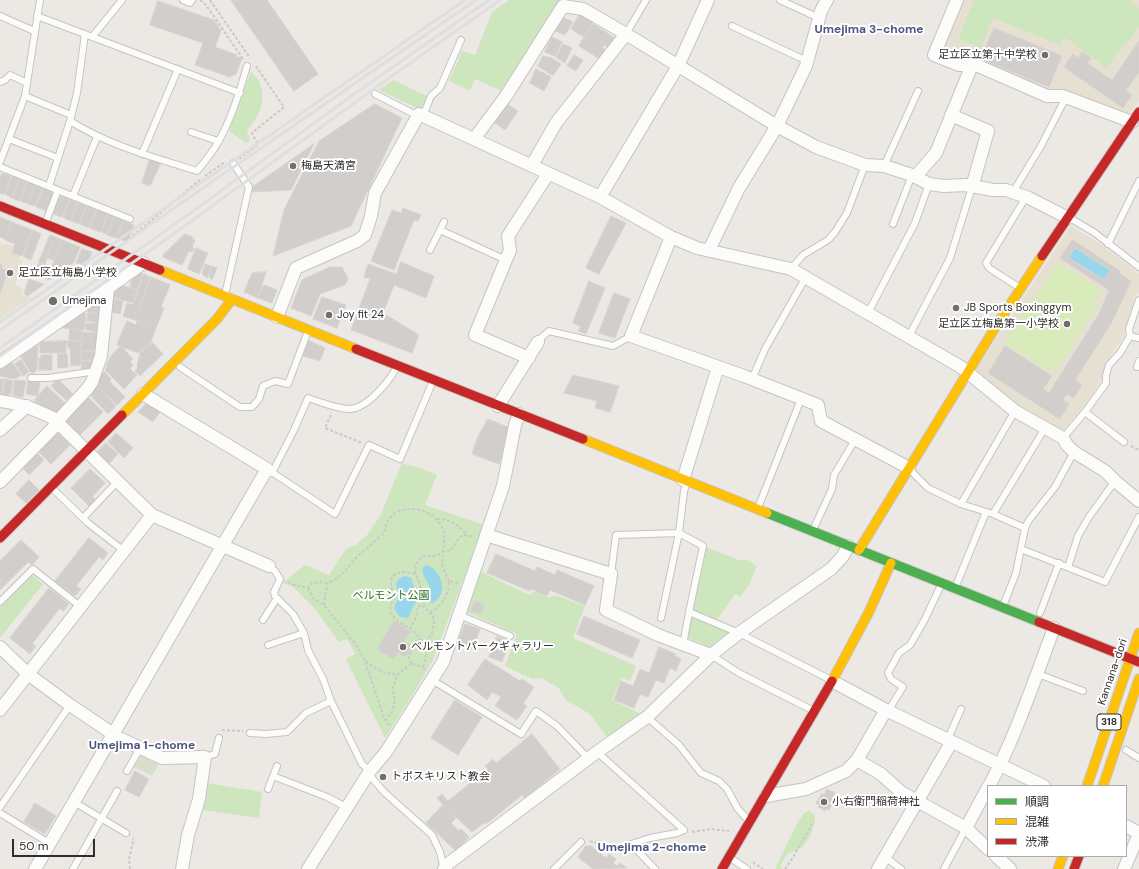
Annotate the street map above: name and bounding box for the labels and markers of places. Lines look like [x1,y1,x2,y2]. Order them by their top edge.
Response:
place label: 足立区立第十中学校 [938,48,1037,62]
marker: 足立区立第十中学校 [1040,50,1050,60]
place label: 梅島天満宮 [301,159,356,173]
marker: 梅島天満宮 [288,161,298,171]
place label: 足立区立梅島小学校 [18,266,117,280]
marker: 足立区立梅島小学校 [5,268,15,278]
place label: Umejima [62,294,106,308]
marker: Umejima [47,295,59,307]
place label: JB Sports Boxinggym [964,301,1071,315]
marker: JB Sports Boxinggym [951,303,961,313]
place label: Joy fit 24 [337,308,384,322]
marker: Joy fit 24 [324,310,334,320]
place label: 足立区立梅島第一小学校 [938,317,1059,331]
marker: 足立区立梅島第一小学校 [1062,319,1072,329]
place label: ベルモントパークギャラリー [411,640,554,654]
marker: ベルモントパークギャラリー [398,642,408,652]
place label: トポスキリスト教会 [391,770,490,784]
marker: トポスキリスト教会 [378,772,388,782]
place label: 小右衛門稲荷神社 [832,795,920,809]
marker: 小右衛門稲荷神社 [819,797,829,807]

